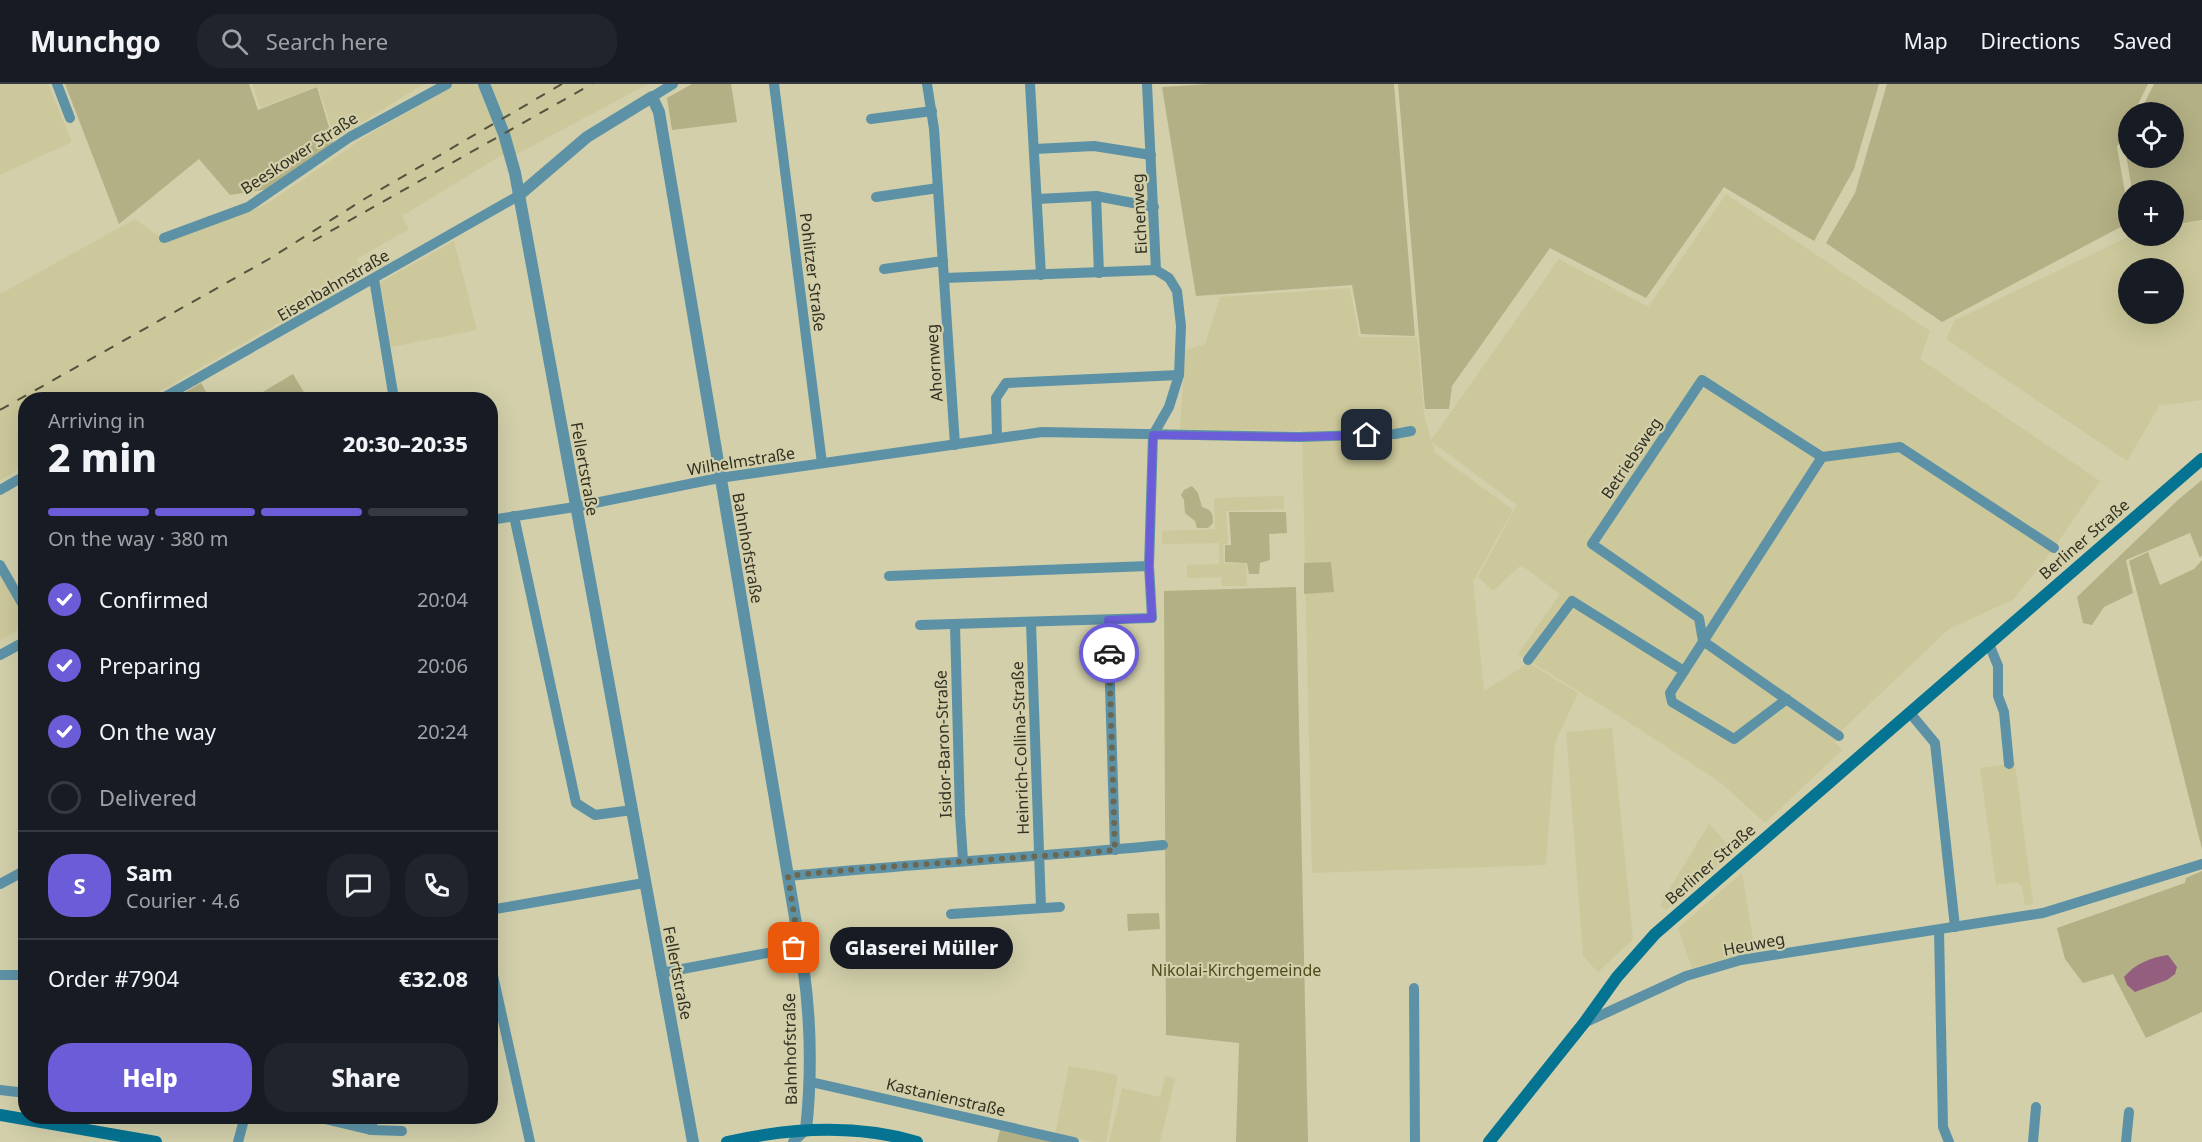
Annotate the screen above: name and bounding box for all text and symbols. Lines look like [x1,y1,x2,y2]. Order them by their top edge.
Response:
search box [197,14,617,68]
text: Munchgo [30,22,161,60]
icon: search [218,25,251,58]
text: Search here [266,26,388,56]
text: Map [1904,27,1948,55]
text: Directions [1981,27,2080,55]
text: Saved [2113,27,2172,55]
map controls [2118,102,2184,324]
button: locate [2118,102,2184,168]
street label: Beeskower Straße [236,107,362,199]
street label: Eichenweg [1126,173,1152,255]
button: + [2118,180,2184,246]
street label: Pohlitzer Straße [795,211,831,333]
street label: Eisenbahnstraße [273,244,393,326]
button: − [2118,258,2184,324]
street label: Ahornweg [920,323,948,403]
text: Arriving in [48,407,145,434]
pin [1341,409,1392,460]
street label: Betriebsweg [1596,413,1666,503]
icon: home [1350,418,1383,451]
street label: Fellertstraße [566,420,604,518]
text: 20:30–20:35 [343,428,468,458]
text: 2 min [48,430,157,483]
street label: Wilhelmstraße [685,442,797,480]
street label: Bahnhofstraße [727,491,769,605]
street label: Berliner Straße [2034,494,2134,584]
text: On the way · 380 m [48,525,228,552]
icon: check [48,583,81,616]
text: Confirmed [99,584,209,614]
text: 20:04 [417,586,468,613]
courier [1079,623,1139,683]
icon: car [1093,637,1126,670]
icon: check [48,649,81,682]
text: Preparing [99,650,201,680]
text: 20:06 [417,652,468,679]
street label: Heinrich-Collina-Straße [1006,661,1034,835]
street label: Isidor-Baron-Straße [929,670,957,818]
icon: check [48,715,81,748]
text: On the way [99,716,216,746]
text: 20:24 [417,718,468,745]
text: Delivered [99,782,197,812]
street label: Berliner Straße [1660,819,1760,909]
button: chat [327,854,390,917]
button: phone [405,854,468,917]
text: Sam [126,857,173,887]
text: S [73,870,86,900]
text: Courier · 4.6 [126,887,240,914]
pin [768,922,819,973]
street label: Fellertstraße [658,924,698,1022]
callout: Glaserei Müller [830,927,1013,969]
street label: Heuweg [1721,927,1787,961]
icon: bag [777,931,810,964]
text: Glaserei Müller [845,934,998,961]
park label: Nikolai-Kirchgemeinde [1151,959,1321,981]
text: Order #7904 [48,963,179,993]
text: €32.08 [399,963,468,993]
street label: Bahnhofstraße [778,993,802,1105]
button: Help [48,1043,252,1112]
button: Share [264,1043,468,1112]
street label: Kastanienstraße [884,1073,1008,1121]

